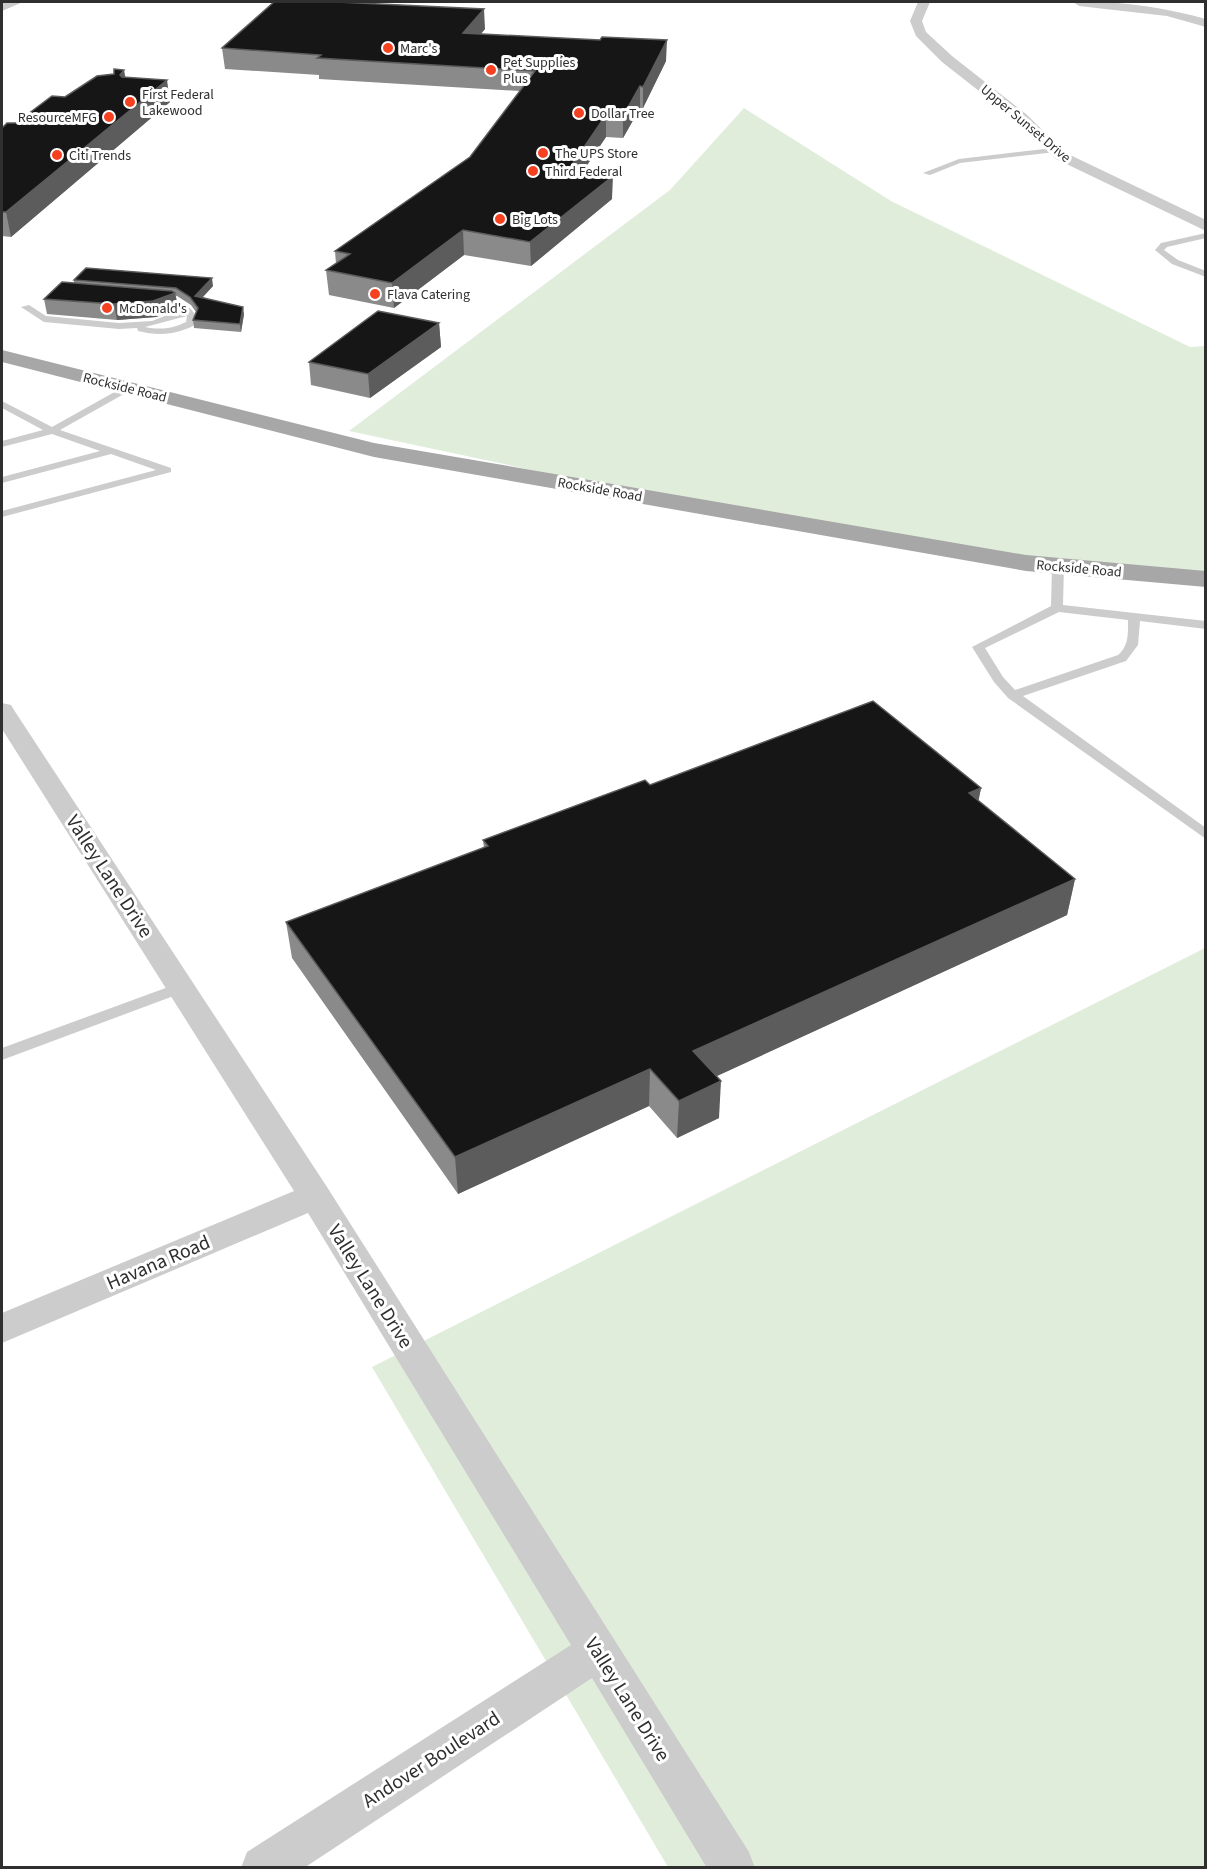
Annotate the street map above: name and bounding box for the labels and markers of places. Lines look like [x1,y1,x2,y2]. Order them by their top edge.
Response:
place label: Marc's [400,39,438,59]
marker: Marc's [381,41,395,55]
place label: Pet Supplies Plus [503,53,576,89]
marker: Pet Supplies Plus [484,63,498,77]
place label: First Federal Lakewood [142,85,214,121]
marker: First Federal Lakewood [123,95,137,109]
place label: Dollar Tree [591,104,655,124]
marker: Dollar Tree [572,106,586,120]
place label: ResourceMFG [18,108,97,128]
marker: ResourceMFG [102,110,116,124]
place label: The UPS Store [555,144,638,164]
place label: Citi Trends [69,146,131,166]
marker: The UPS Store [536,146,550,160]
marker: Citi Trends [50,148,64,162]
place label: Third Federal [545,162,623,182]
marker: Third Federal [526,164,540,178]
place label: Big Lots [512,210,558,230]
marker: Big Lots [493,212,507,226]
place label: Flava Catering [387,285,470,305]
marker: Flava Catering [368,287,382,301]
place label: McDonald's [119,299,187,319]
marker: McDonald's [100,301,114,315]

